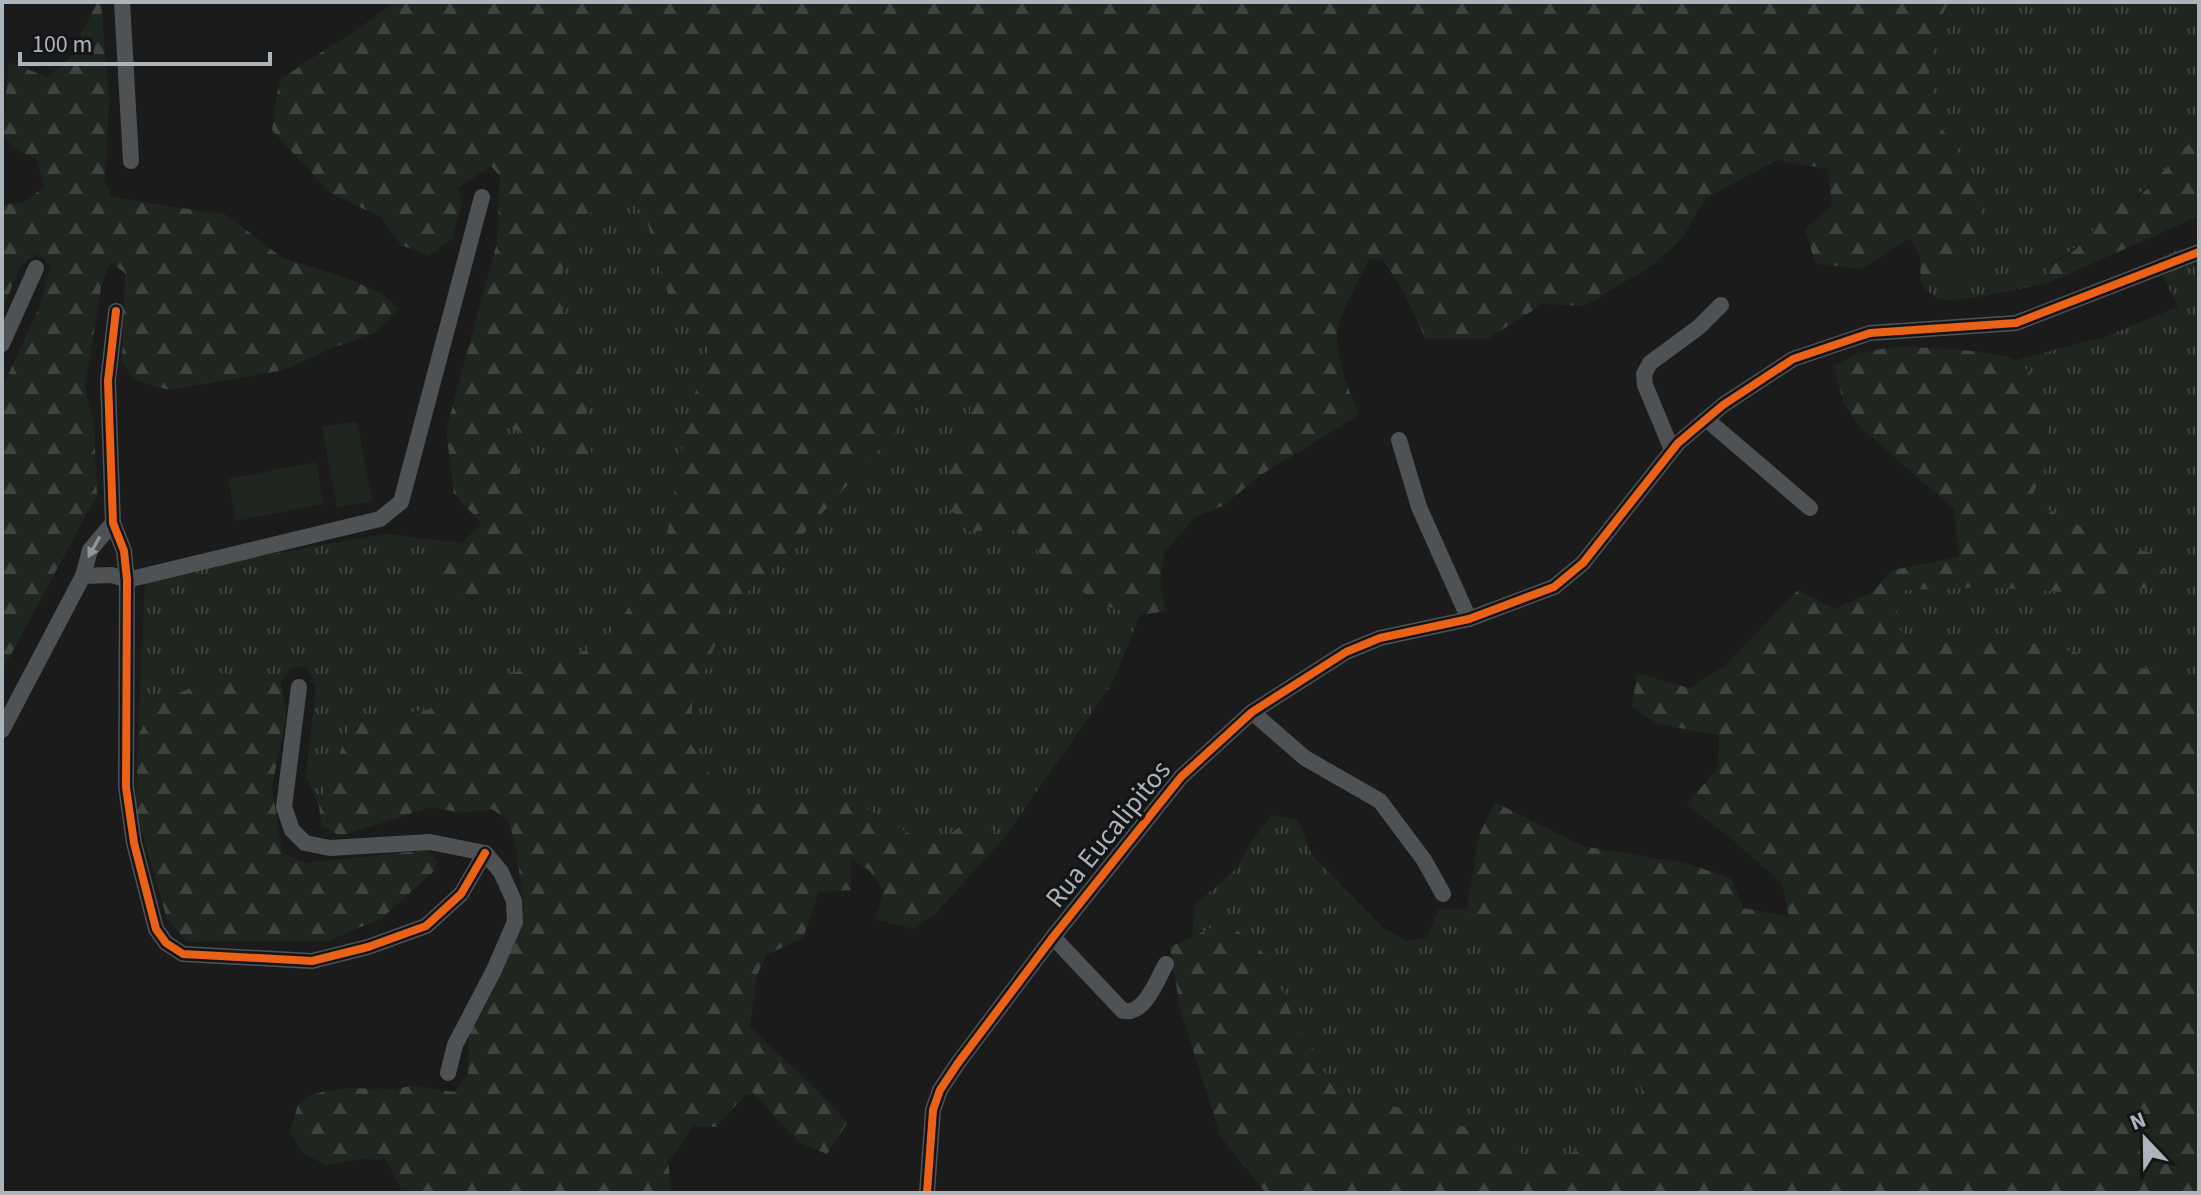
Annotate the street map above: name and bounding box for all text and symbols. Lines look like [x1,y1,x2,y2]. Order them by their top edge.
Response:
scale bar [20,16,270,66]
text: 100 m [32,27,92,62]
one-way arrow [88,536,102,558]
street label: Rua Eucalipitos [1036,752,1180,916]
north arrow [2105,1099,2185,1179]
text: N [2125,1104,2151,1139]

